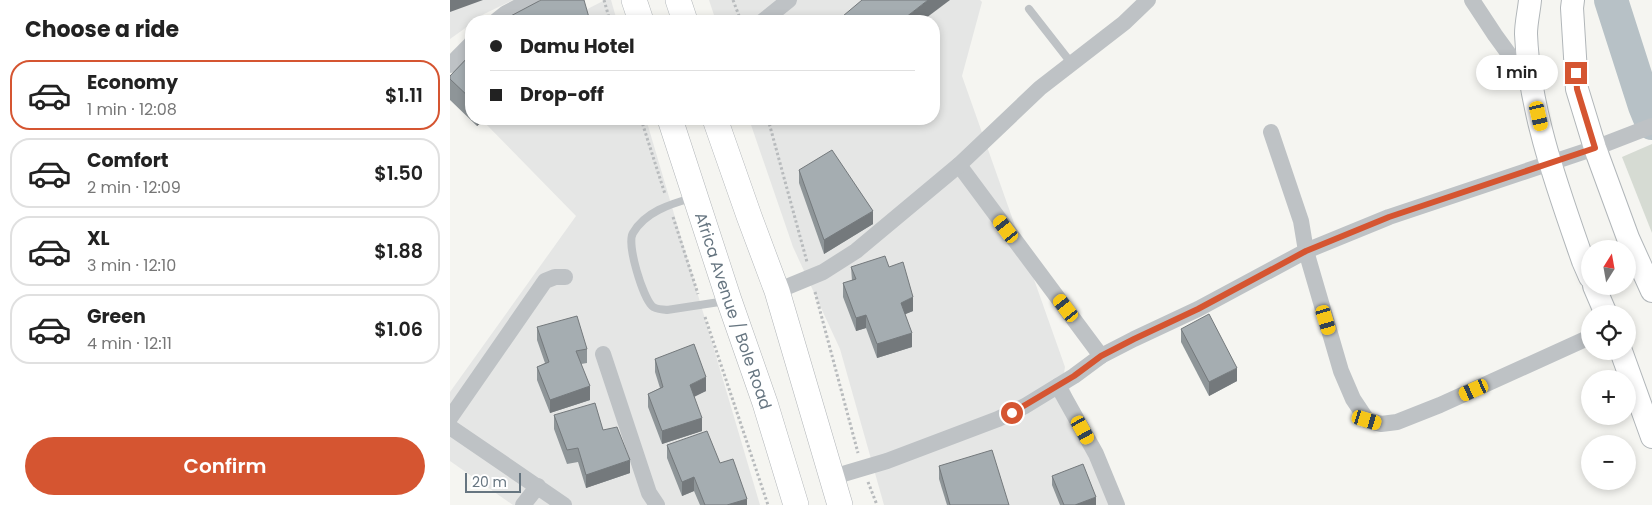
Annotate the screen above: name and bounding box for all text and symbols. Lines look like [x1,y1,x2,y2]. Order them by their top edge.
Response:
text: Choose a ride [25,14,179,45]
text: Damu Hotel [520,33,635,60]
callout: 1 min [1476,56,1558,90]
text: 1 min [1496,61,1538,84]
route end [1565,62,1587,84]
text: Economy [87,69,178,96]
icon: car [27,73,72,118]
text: Drop-off [520,81,604,108]
text: $1.11 [385,82,423,109]
text: 1 min · 12:08 [87,98,177,121]
car [1528,100,1549,132]
text: Comfort [87,147,169,174]
icon: car [27,151,72,196]
text: $1.50 [374,160,423,187]
text: 2 min · 12:09 [87,176,181,199]
street label: Africa Avenue / Bole Road [690,209,778,412]
car [990,213,1021,245]
text: XL [87,225,110,252]
icon: car [27,229,72,274]
text: $1.88 [374,238,423,265]
north arrow [1581,240,1636,295]
map controls [1581,240,1636,490]
text: 3 min · 12:10 [87,254,176,277]
car [1050,292,1081,324]
text: Green [87,303,146,330]
car [1314,303,1337,337]
button: locate [1581,305,1636,360]
icon: car [27,307,72,352]
text: $1.06 [374,316,423,343]
text: 4 min · 12:11 [87,332,172,355]
button: + [1581,370,1636,425]
car [1457,377,1490,403]
route start [1001,402,1023,424]
car [1350,408,1383,432]
car [1069,413,1096,447]
button: − [1581,435,1636,490]
button: Confirm [25,437,425,495]
scale bar [465,470,521,493]
text: 20 m [472,472,507,492]

